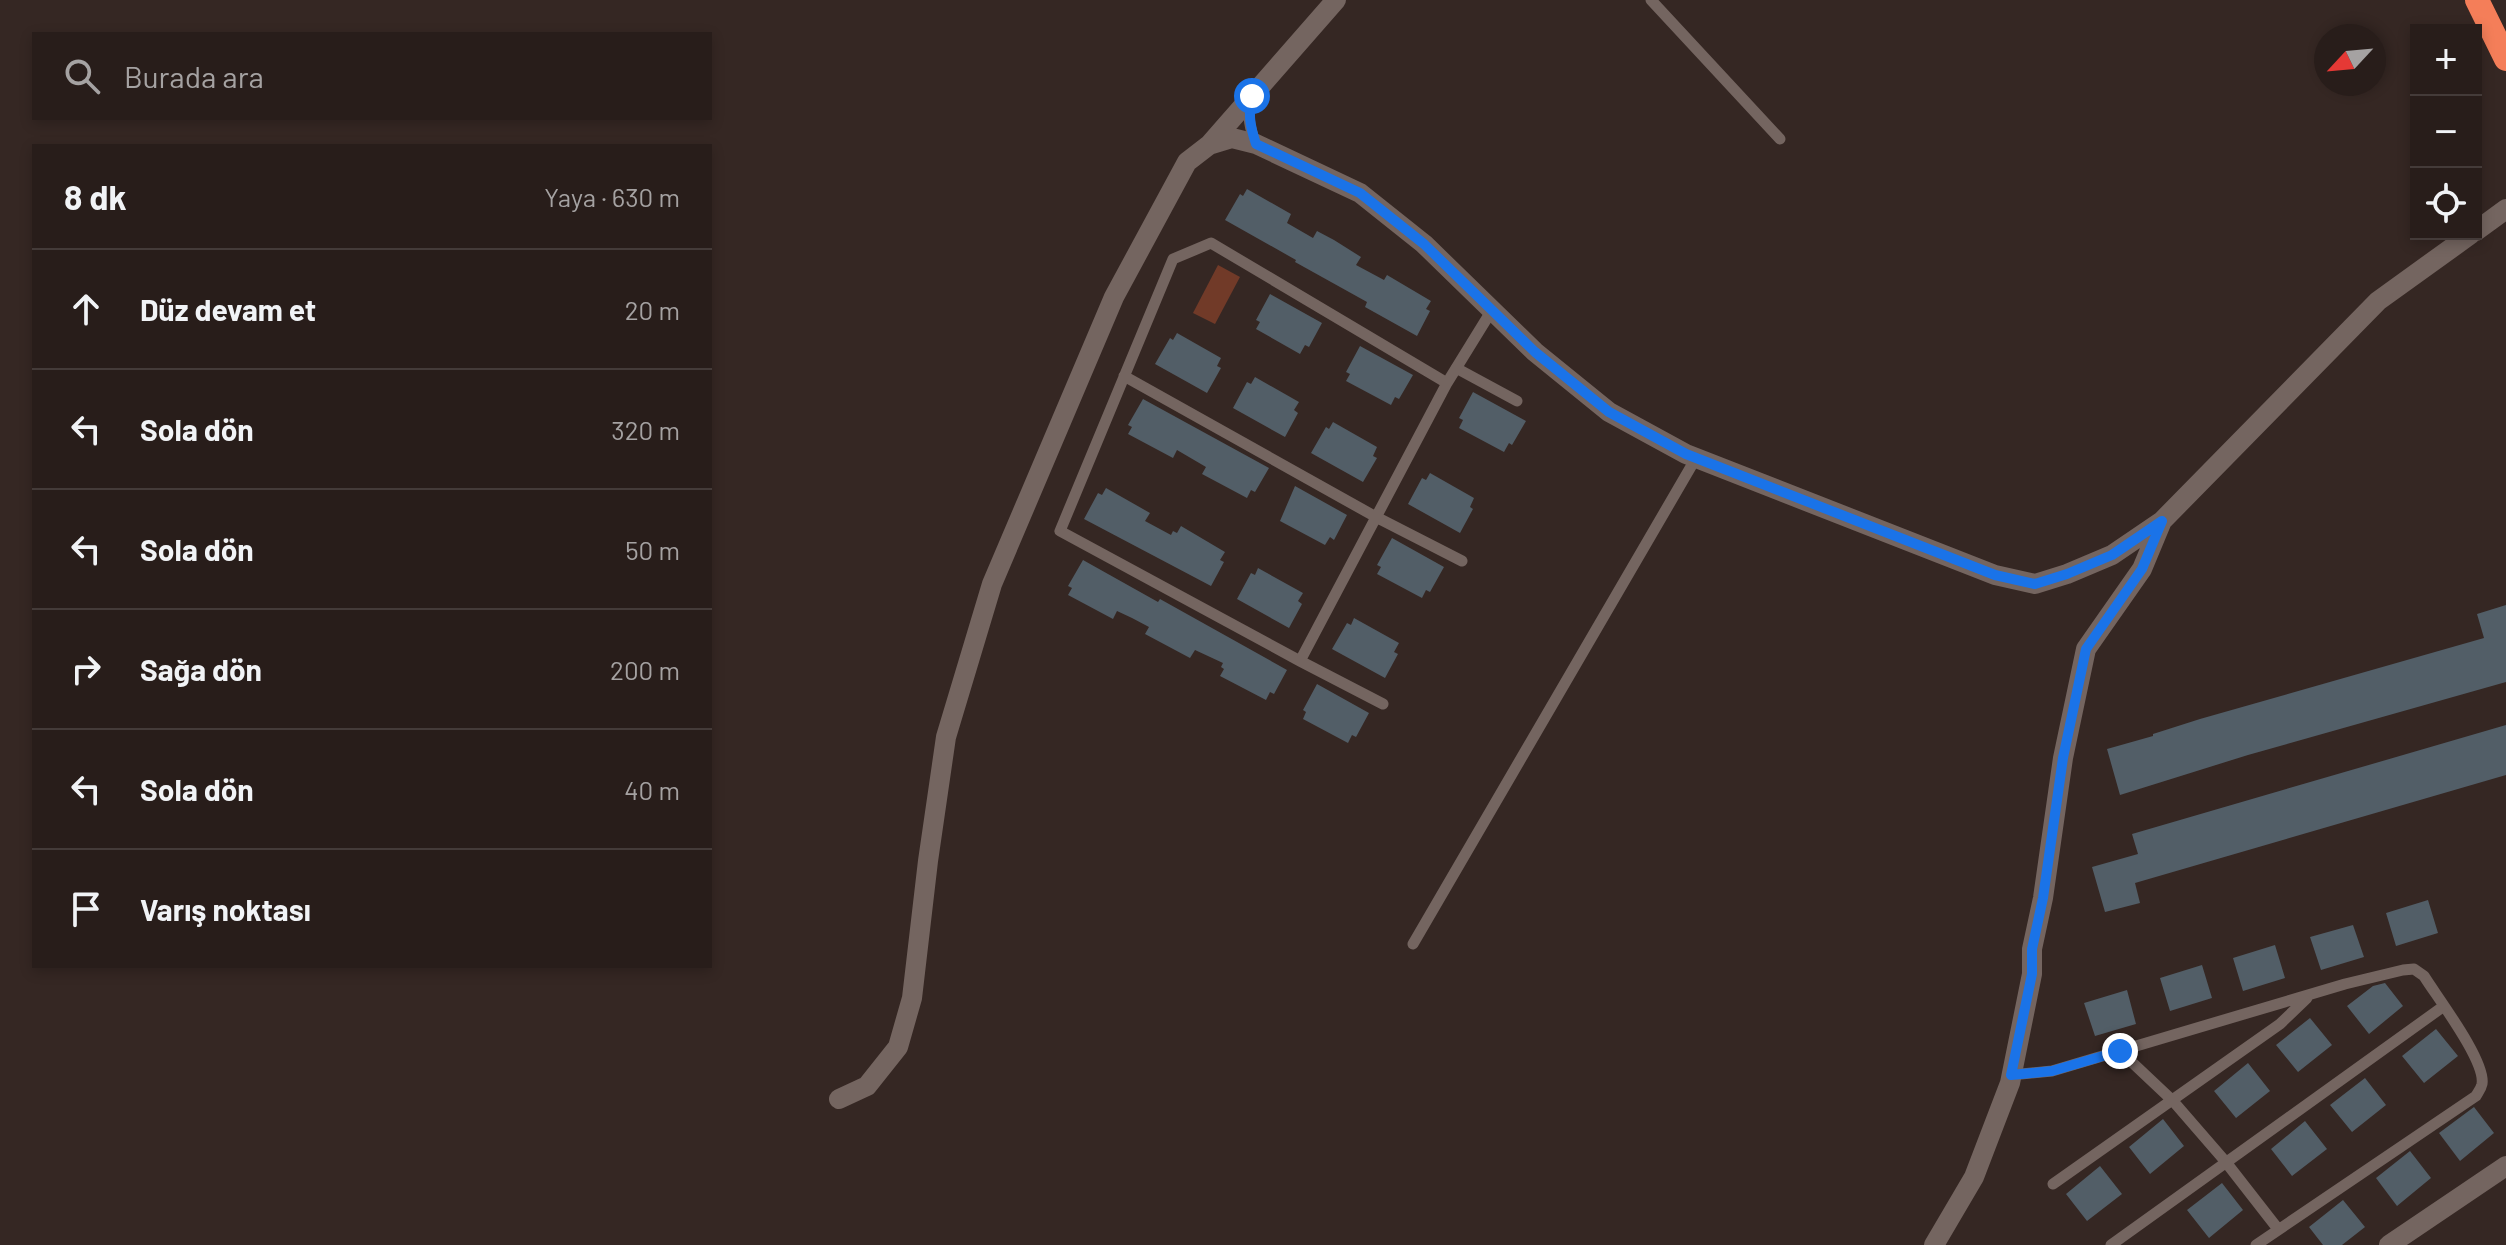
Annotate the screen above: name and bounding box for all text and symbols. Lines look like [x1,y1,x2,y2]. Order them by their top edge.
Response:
north arrow [2314,24,2386,96]
map controls [2410,24,2482,240]
button: + [2410,24,2482,96]
search box [32,32,712,120]
icon: search [60,54,104,98]
text: Burada ara [124,58,264,94]
route start [1234,78,1270,114]
button: − [2410,96,2482,168]
button: locate [2410,168,2482,240]
text: 8 dk [64,176,127,217]
text: Yaya · 630 m [544,181,680,212]
icon: ahead [64,287,108,331]
text: Düz devam et [140,291,316,327]
text: 20 m [625,294,680,325]
icon: left [64,407,108,451]
text: Sola dön [140,411,254,447]
text: 320 m [611,414,680,445]
icon: left [64,527,108,571]
text: Sola dön [140,531,254,567]
text: 50 m [625,534,680,565]
icon: right [64,647,108,691]
text: Sağa dön [140,651,262,687]
text: 200 m [610,654,680,685]
icon: left [64,767,108,811]
text: Sola dön [140,771,254,807]
text: 40 m [624,774,680,805]
icon: arrive [64,887,108,931]
text: Varış noktası [140,891,311,927]
route end [2102,1033,2138,1069]

